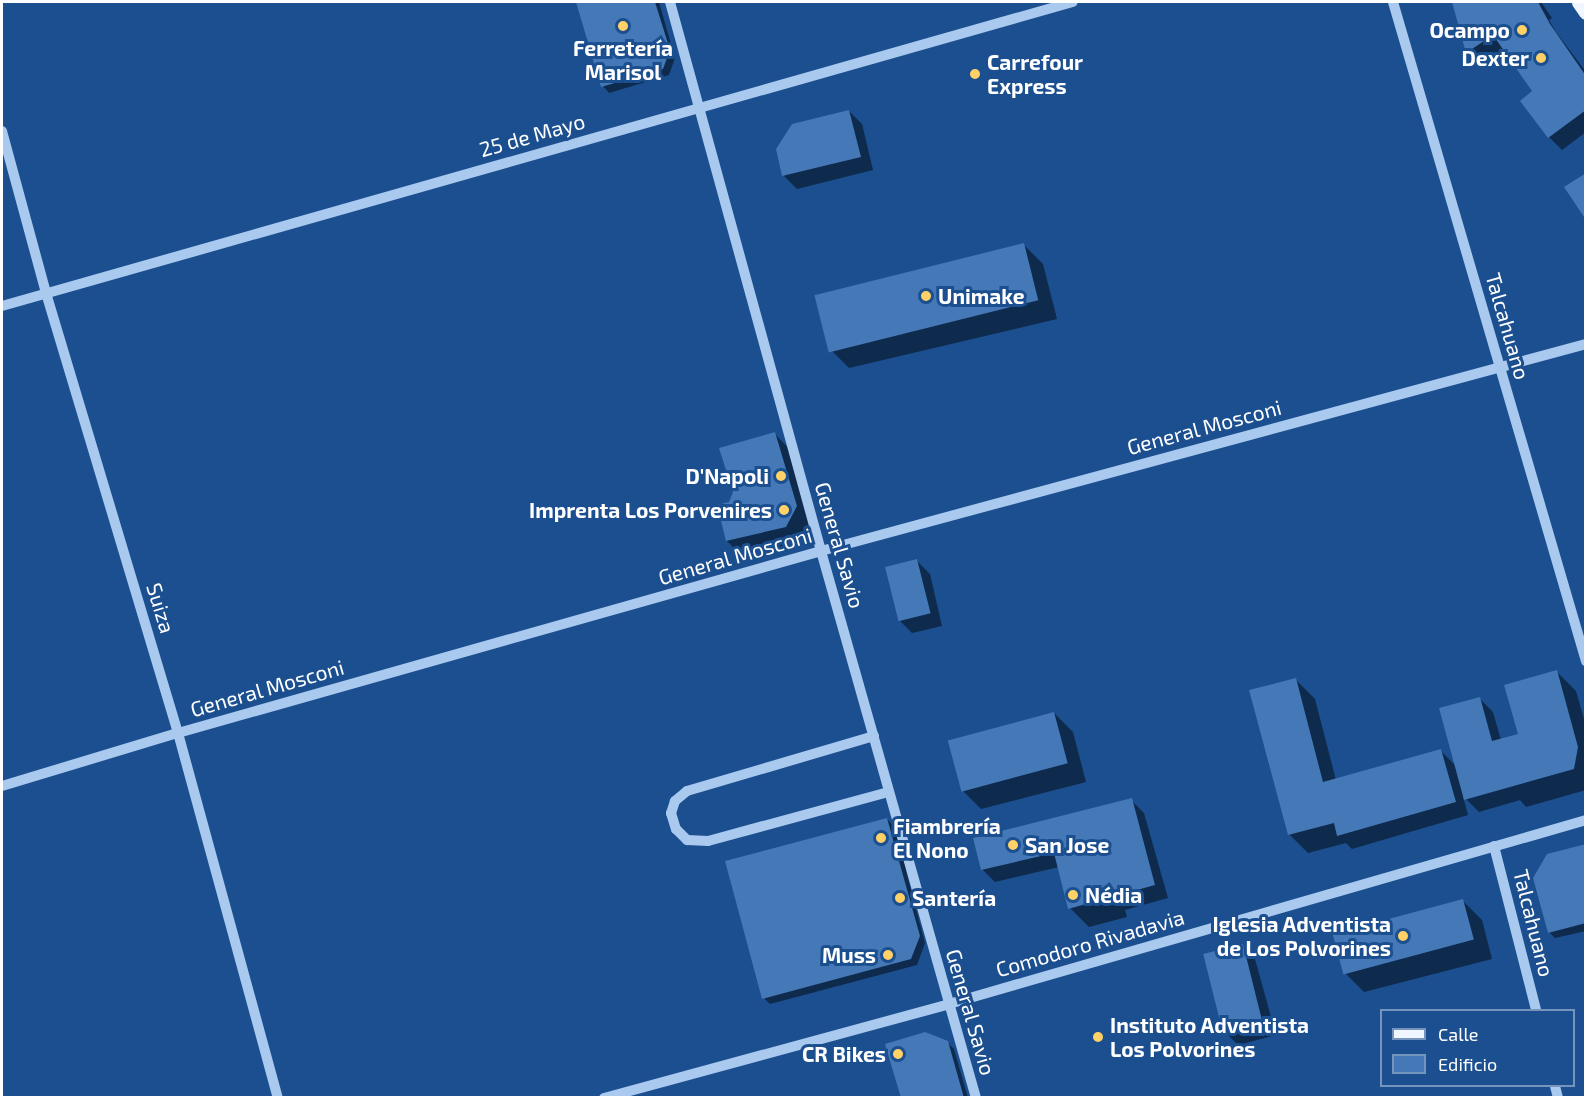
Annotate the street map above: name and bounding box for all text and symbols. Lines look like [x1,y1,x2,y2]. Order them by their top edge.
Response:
place label: Ocampo [1429,17,1510,43]
marker: Ferretería Marisol [616,19,630,33]
marker: Ocampo [1515,23,1529,37]
place label: Ferretería Marisol [573,35,673,85]
place label: Dexter [1462,45,1529,71]
place label: Carrefour Express [987,49,1083,99]
marker: Dexter [1534,51,1548,65]
marker: Carrefour Express [968,67,982,81]
street label: 25 de Mayo [476,108,588,162]
street label: Talcahuano [1481,270,1535,382]
place label: Unimake [938,283,1024,309]
marker: Unimake [919,289,933,303]
street label: General Mosconi [1124,394,1284,460]
place label: D'Napoli [685,463,769,489]
marker: D'Napoli [774,469,788,483]
street label: General Savio [810,479,870,611]
place label: Imprenta Los Porvenires [529,497,772,523]
marker: Imprenta Los Porvenires [777,503,791,517]
street label: General Mosconi [655,522,815,590]
street label: Suiza [141,580,181,636]
street label: General Mosconi [187,654,347,722]
place label: Fiambrería El Nono [893,813,1001,863]
marker: Fiambrería El Nono [874,831,888,845]
place label: San Jose [1025,832,1110,858]
marker: San Jose [1006,838,1020,852]
street label: Talcahuano [1509,867,1559,979]
place label: Nédia [1085,882,1142,908]
place label: Santería [912,885,996,911]
marker: Nédia [1066,888,1080,902]
marker: Santería [893,891,907,905]
street label: Comodoro Rivadavia [993,904,1187,982]
place label: Iglesia Adventista de Los Polvorines [1212,911,1391,961]
marker: Iglesia Adventista de Los Polvorines [1396,929,1410,943]
place label: Muss [822,942,876,968]
street label: General Savio [941,946,1001,1078]
marker: Muss [881,948,895,962]
legend [1380,1009,1575,1087]
place label: Instituto Adventista Los Polvorines [1110,1012,1309,1062]
text: Calle [1438,1023,1479,1045]
marker: Instituto Adventista Los Polvorines [1091,1030,1105,1044]
place label: CR Bikes [802,1041,886,1067]
marker: CR Bikes [891,1047,905,1061]
text: Edificio [1438,1053,1497,1075]

